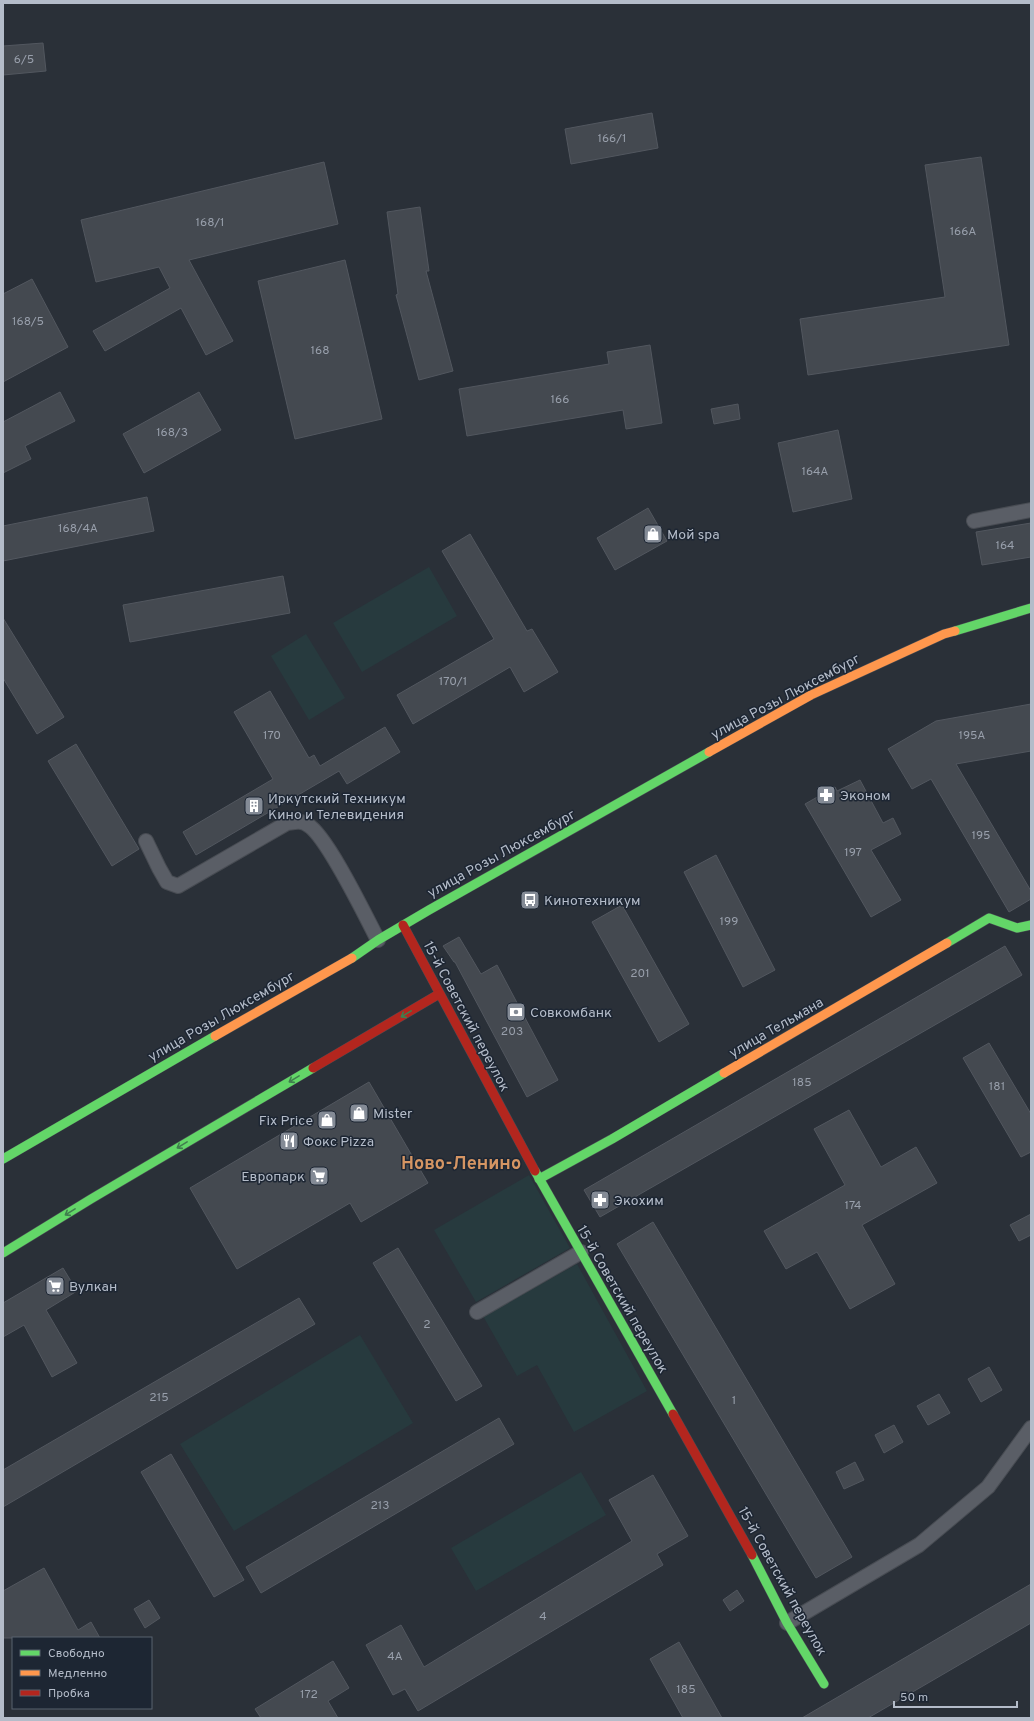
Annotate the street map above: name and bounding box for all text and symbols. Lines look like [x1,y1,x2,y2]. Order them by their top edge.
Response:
house number: 6/5 [14,52,34,68]
house number: 166/1 [597,131,627,147]
house number: 168/1 [196,215,224,231]
house number: 166А [950,224,976,240]
house number: 168/5 [12,314,44,330]
house number: 168 [311,343,329,359]
house number: 166 [551,392,569,408]
house number: 168/3 [156,425,188,441]
house number: 164А [801,464,829,480]
house number: 168/4А [58,521,98,537]
shop icon: Мой spa [642,523,664,545]
place label: Мой spa [667,527,720,544]
house number: 164 [995,538,1015,554]
street label: улица Розы Люксембург [708,651,863,744]
house number: 170/1 [439,674,467,690]
house number: 170 [263,728,281,744]
house number: 195А [958,728,986,744]
pharmacy icon: Эконом [815,784,837,806]
place label: Эконом [840,788,890,805]
place label: Иркутский Техникум Кино и Телевидения [268,791,406,824]
building icon: Иркутский Техникум Кино и Телевидения [243,795,265,817]
street label: улица Розы Люксембург [425,807,579,902]
house number: 195 [971,828,991,844]
house number: 197 [844,845,862,861]
bus stop icon: Кинотехникум [519,889,541,911]
place label: Кинотехникум [544,893,641,910]
house number: 199 [720,914,738,930]
street label: 15-й Советский переулок [419,939,513,1095]
house number: 201 [630,966,650,982]
street label: улица Розы Люксембург [146,968,298,1066]
street label: улица Тельмана [727,994,827,1062]
bank icon: Совкомбанк [505,1001,527,1023]
place label: Совкомбанк [530,1005,612,1022]
one-way arrow [400,1010,412,1018]
house number: 203 [501,1024,523,1040]
house number: 185 [792,1075,812,1091]
one-way arrow [288,1076,300,1084]
house number: 181 [989,1079,1005,1095]
shop icon: Mister [348,1102,370,1124]
place label: Mister [373,1106,413,1123]
shop icon: Fix Price [316,1109,338,1131]
place label: Fix Price [259,1113,313,1130]
restaurant icon: Фокс Pizza [278,1130,300,1152]
place label: Фокс Pizza [303,1134,374,1151]
one-way arrow [176,1142,188,1150]
district label: Ново-Ленино [401,1153,521,1176]
supermarket icon: Европарк [308,1165,330,1187]
place label: Европарк [241,1169,305,1186]
pharmacy icon: Экохим [589,1189,611,1211]
place label: Экохим [614,1193,664,1210]
house number: 174 [845,1198,861,1214]
one-way arrow [65,1208,76,1216]
street label: 15-й Советский переулок [572,1223,671,1377]
supermarket icon: Вулкан [44,1275,66,1297]
place label: Вулкан [69,1279,117,1296]
house number: 2 [423,1317,431,1333]
house number: 215 [149,1390,169,1406]
house number: 1 [732,1393,736,1409]
house number: 213 [370,1498,390,1514]
street label: 15-й Советский переулок [734,1504,830,1659]
house number: 4 [539,1609,547,1625]
legend [12,1637,152,1709]
text: Свободно [48,1646,105,1662]
house number: 4А [387,1649,403,1665]
text: Медленно [48,1666,108,1682]
house number: 185 [676,1682,696,1698]
scale bar [894,1683,1017,1709]
text: Пробка [48,1686,90,1702]
house number: 172 [300,1687,318,1703]
text: 50 m [900,1690,928,1706]

